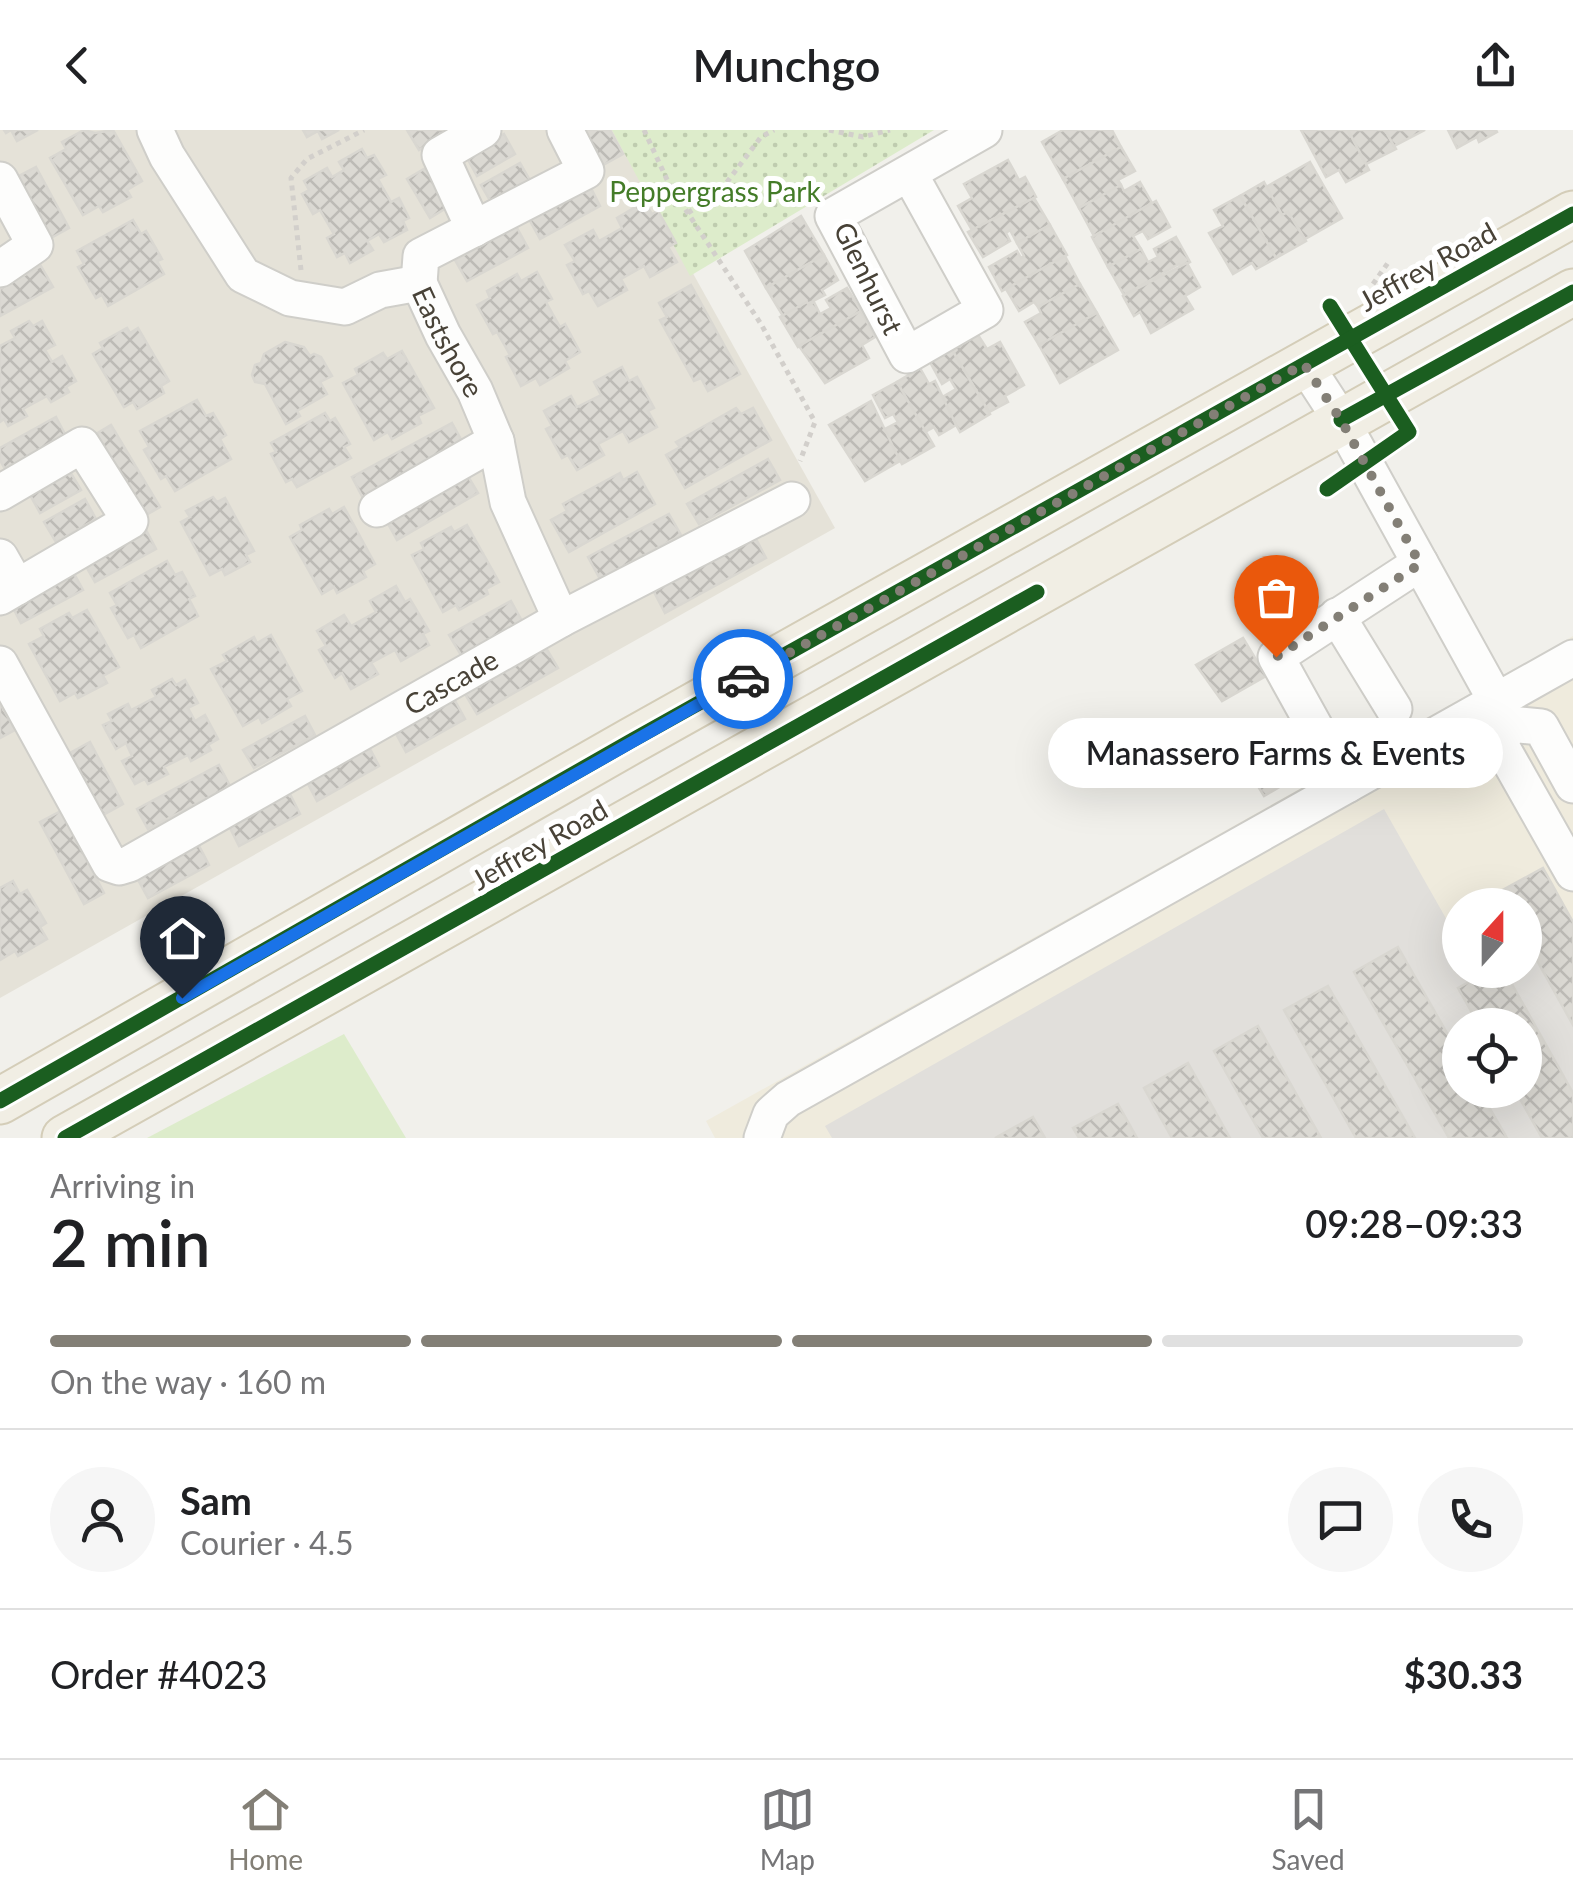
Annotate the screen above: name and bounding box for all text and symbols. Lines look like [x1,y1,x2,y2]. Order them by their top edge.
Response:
icon: back [50,38,105,93]
text: Munchgo [693,38,881,92]
icon: share [1468,38,1523,93]
park label: Peppergrass Park [609,174,821,208]
street label: Jeffrey Road [1352,214,1502,318]
street label: Glenhurst [827,216,911,340]
street label: Eastshore [406,281,492,403]
pin [1234,555,1319,658]
icon: bag [1249,570,1304,625]
courier [693,629,793,729]
street label: Cascade [398,641,504,722]
icon: car [716,652,771,707]
callout: Manassero Farms & Events [1048,717,1504,787]
text: Manassero Farms & Events [1086,733,1465,772]
street label: Jeffrey Road [465,791,613,897]
north arrow [1442,888,1542,988]
map controls [1442,888,1542,1108]
pin [140,896,225,999]
icon: home [155,911,210,966]
button: locate [1442,1008,1542,1108]
text: Arriving in [50,1166,195,1205]
text: 09:28–09:33 [1305,1200,1523,1246]
text: 2 min [50,1203,210,1281]
text: On the way · 160 m [50,1362,326,1401]
button: person [50,1467,155,1572]
button: chat [1288,1467,1393,1572]
button: phone [1418,1467,1523,1572]
text: Sam [180,1477,252,1523]
text: Courier · 4.5 [180,1523,354,1562]
text: Order #4023 [50,1651,267,1697]
text: $30.33 [1404,1651,1523,1697]
tab: Home [228,1782,303,1876]
tab: Map [760,1782,815,1876]
tab: Saved [1272,1782,1345,1876]

